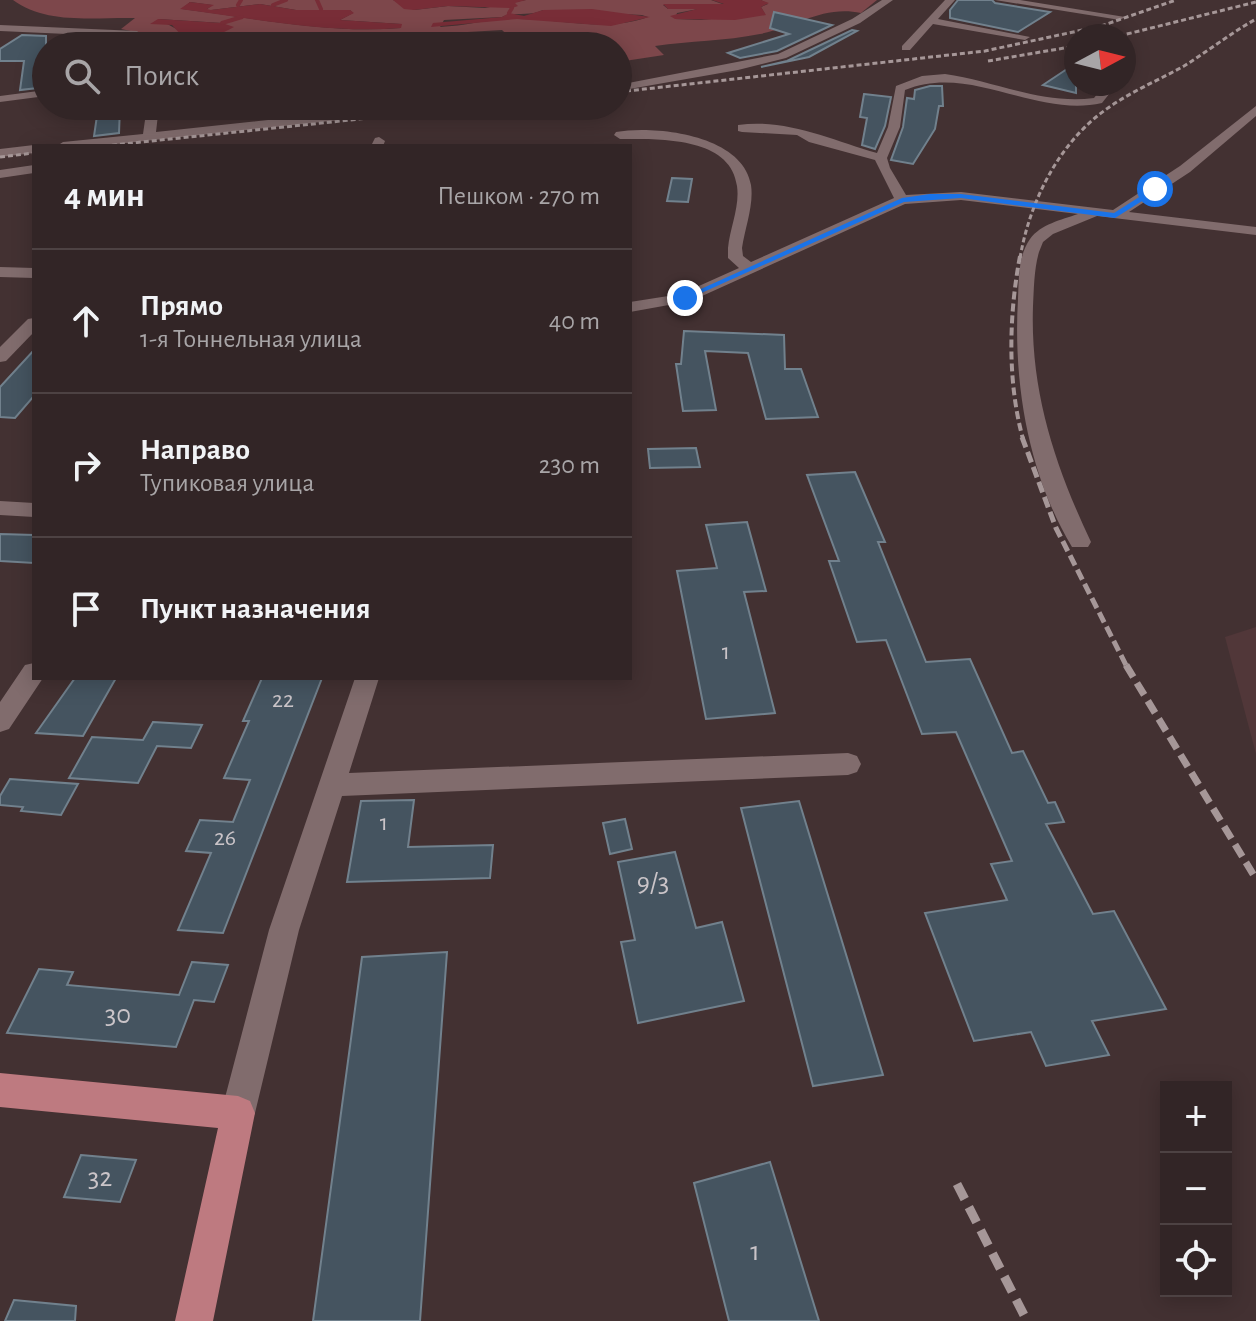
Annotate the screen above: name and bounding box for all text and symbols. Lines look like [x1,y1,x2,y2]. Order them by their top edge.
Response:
north arrow [1064,24,1136,96]
search box [32,32,632,120]
icon: search [60,54,104,98]
text: Поиск [124,61,199,91]
route start [1137,171,1173,207]
text: 4 мин [64,179,145,213]
text: Пешком · 270 m [437,183,600,209]
route end [667,280,703,316]
text: Прямо [140,291,223,321]
icon: ahead [64,299,108,343]
text: 40 m [549,308,600,334]
text: 1-я Тоннельная улица [140,326,362,352]
text: Направо [140,435,250,465]
icon: right [64,443,108,487]
text: 230 m [539,452,600,478]
text: Тупиковая улица [140,470,314,496]
icon: arrive [64,587,108,631]
text: Пункт назначения [140,594,371,624]
house number: 1 [722,640,730,664]
house number: 22 [272,688,294,712]
house number: 1 [380,811,388,835]
house number: 26 [214,826,236,850]
house number: 9/3 [637,869,669,897]
house number: 30 [105,1001,131,1029]
map controls [1160,1081,1232,1297]
button: + [1160,1081,1232,1153]
button: − [1160,1153,1232,1225]
house number: 32 [88,1164,112,1192]
button: locate [1160,1225,1232,1297]
house number: 1 [750,1238,760,1266]

